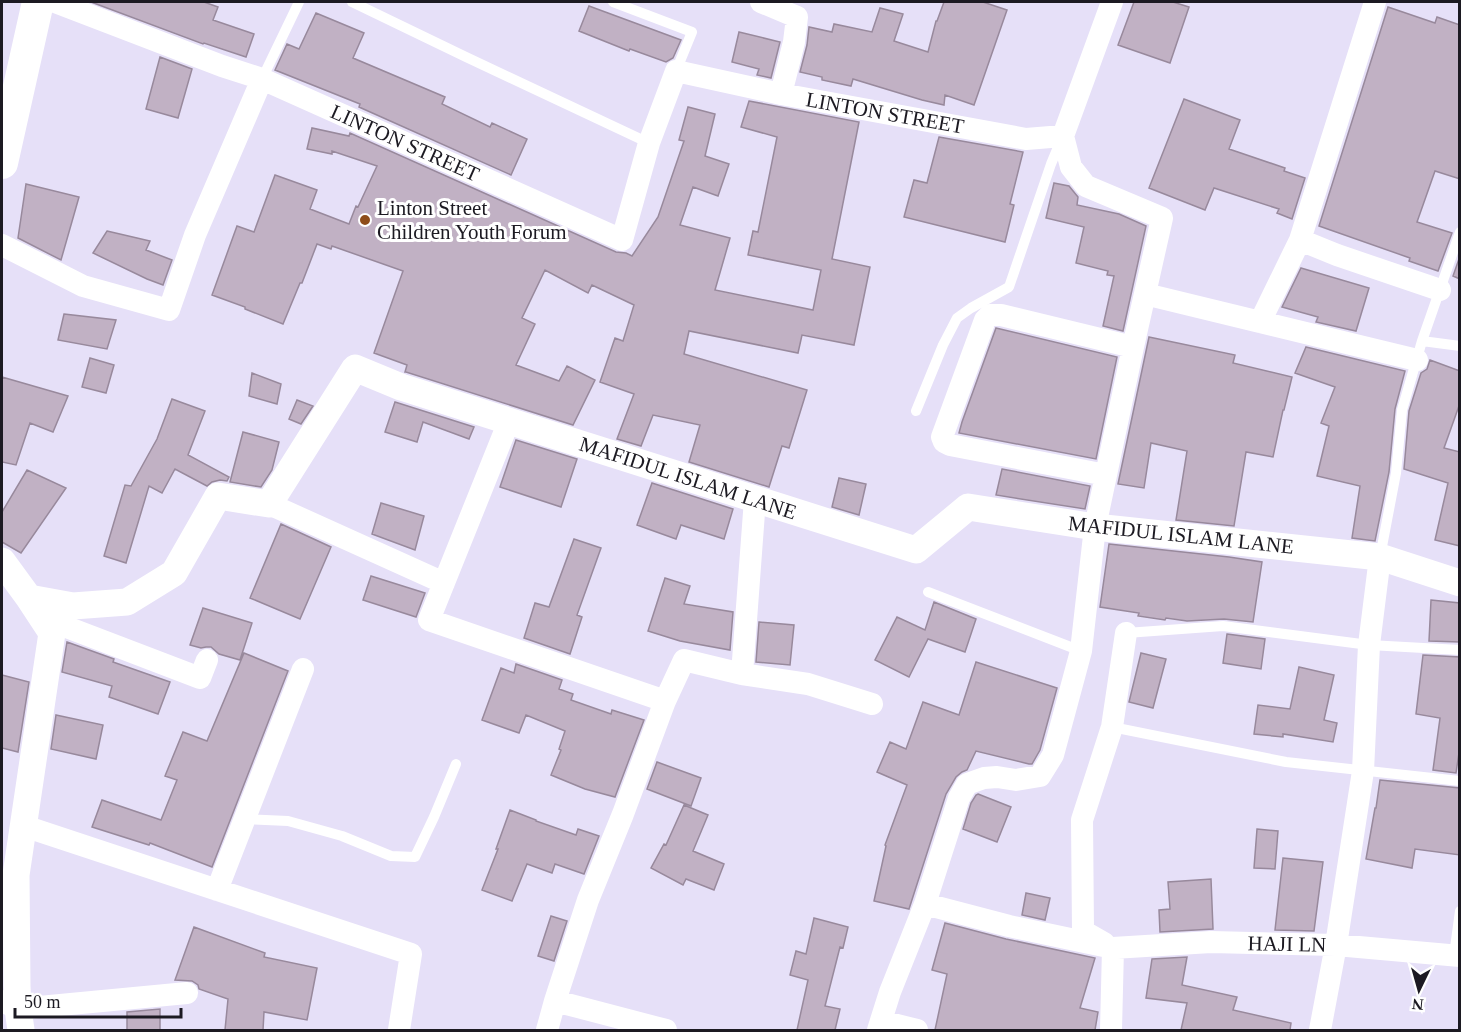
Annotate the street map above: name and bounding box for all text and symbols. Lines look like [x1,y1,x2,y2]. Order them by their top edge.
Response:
street label: LINTON STREET [804,87,966,139]
street label: LINTON STREET [327,99,483,187]
place label: Linton Street Children Youth Forum [377,196,567,244]
marker: Linton Street Children Youth Forum [358,213,372,227]
street label: MAFIDUL ISLAM LANE [576,432,800,524]
street label: MAFIDUL ISLAM LANE [1067,511,1295,559]
street label: HAJI LN [1247,931,1327,957]
north arrow [1389,960,1449,1020]
scale bar [15,981,182,1019]
text: 50 m [24,992,61,1012]
text: N [1411,995,1424,1013]

